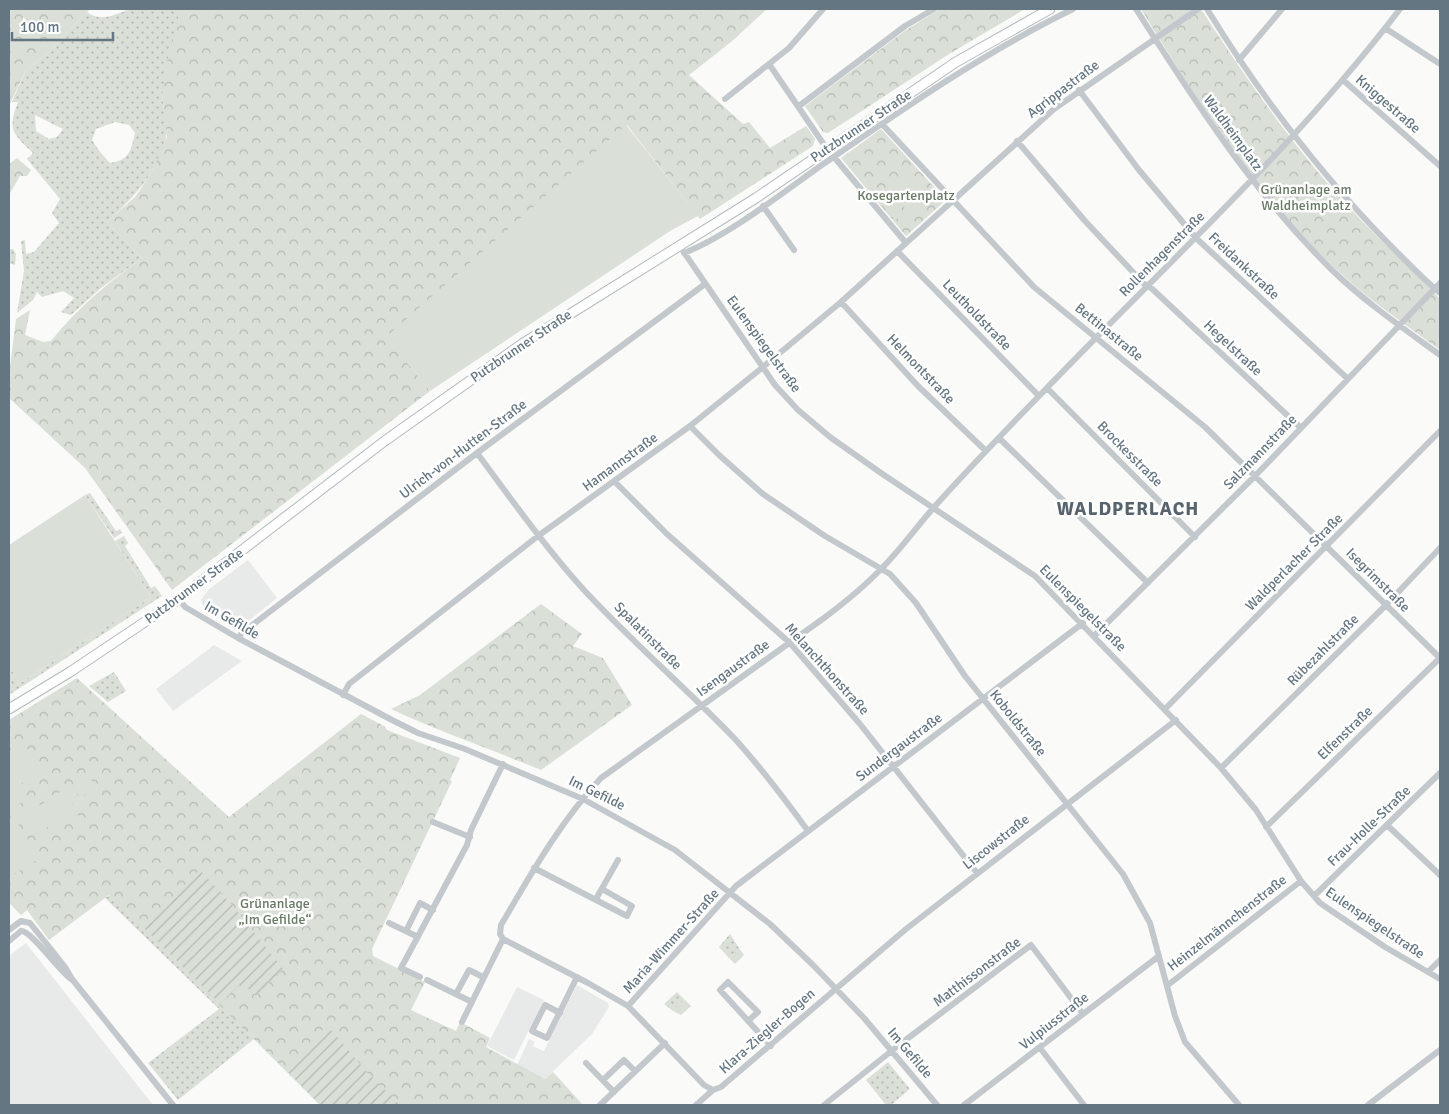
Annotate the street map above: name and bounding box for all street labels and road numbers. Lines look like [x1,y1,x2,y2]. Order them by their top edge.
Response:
street label: Agrippastraße [1024,56,1102,122]
street label: Kniggestraße [1352,71,1424,137]
street label: Putzbrunner Straße [807,86,915,166]
street label: Waldheimplatz [1200,92,1266,174]
street label: Rollenhagenstraße [1116,208,1208,300]
street label: Freidankstraße [1205,229,1283,303]
street label: Leutholdstraße [939,276,1015,354]
street label: Eulenspiegelstraße [723,292,805,396]
street label: Bettinastraße [1071,299,1147,365]
street label: Putzbrunner Straße [467,306,575,386]
street label: Hegelstraße [1200,317,1266,379]
street label: Helmontstraße [883,331,959,407]
street label: Ulrich-von-Hutten-Straße [396,396,530,502]
street label: Salzmannstraße [1220,411,1300,493]
street label: Brockesstraße [1094,418,1166,490]
street label: Hamannstraße [579,429,661,495]
street label: Waldperlacher Straße [1242,510,1346,614]
street label: Putzbrunner Straße [141,544,247,628]
street label: Isegrimstraße [1342,544,1414,616]
street label: Eulenspiegelstraße [1036,561,1130,655]
street label: Im Gefilde [201,597,263,643]
street label: Spalatinstraße [611,599,685,673]
street label: Rübezahlstraße [1284,611,1362,689]
street label: Melanchthonstraße [781,620,873,718]
street label: Isengaustraße [693,636,773,700]
street label: Koboldstraße [986,686,1050,760]
street label: Elfenstraße [1314,703,1376,763]
street label: Sundergaustraße [852,709,946,785]
street label: Im Gefilde [566,772,628,814]
street label: Frau-Holle-Straße [1324,782,1414,870]
street label: Liscowstraße [959,811,1033,873]
street label: Heinzelmännchenstraße [1164,871,1290,975]
street label: Eulenspiegelstraße [1322,884,1428,962]
street label: Maria-Wimmer-Straße [619,885,723,997]
street label: Matthissonstraße [930,933,1024,1011]
street label: Klara-Ziegler-Bogen [716,985,818,1077]
street label: Vulpiusstraße [1016,989,1092,1053]
street label: Im Gefilde [884,1024,936,1082]

